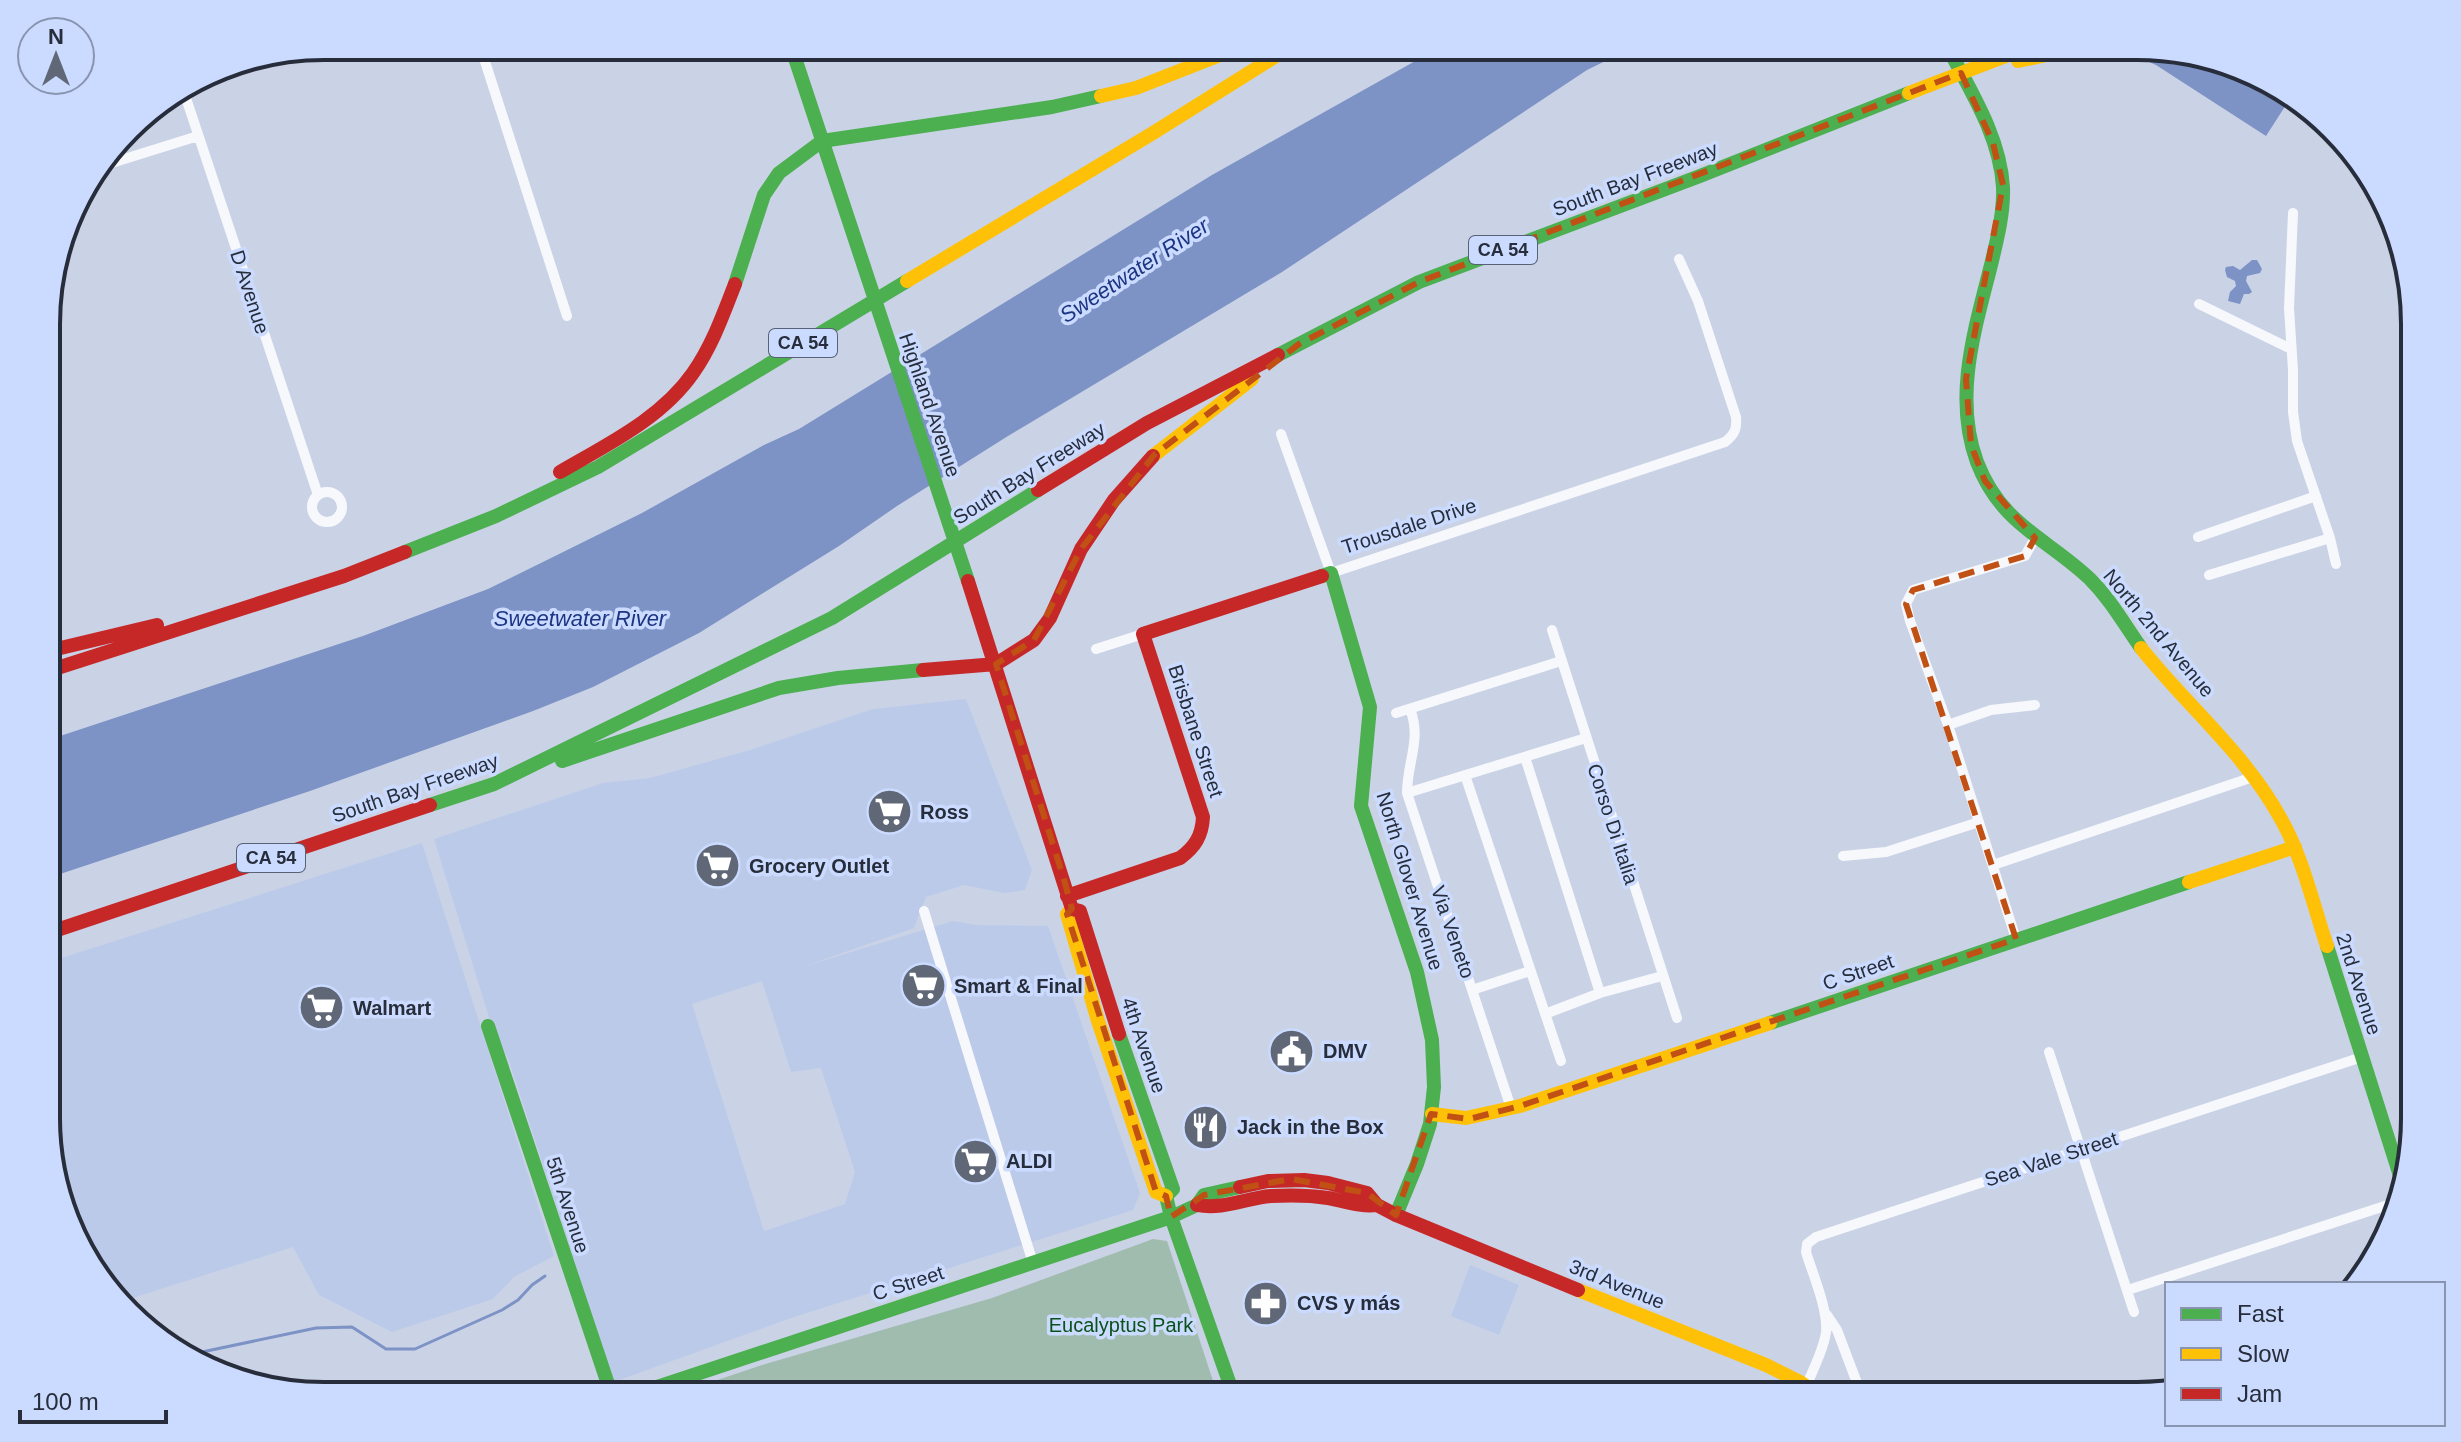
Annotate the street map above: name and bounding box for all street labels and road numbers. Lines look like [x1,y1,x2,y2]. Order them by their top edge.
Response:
street label: South Bay Freeway [1550,137,1720,221]
road number: CA 54 [1469,236,1537,264]
street label: D Avenue [226,248,274,336]
road number: CA 54 [769,329,837,357]
street label: Highland Avenue [895,330,965,480]
street label: South Bay Freeway [949,417,1109,529]
street label: Trousdale Drive [1339,494,1479,558]
street label: North 2nd Avenue [2099,565,2219,701]
street label: Brisbane Street [1164,662,1228,800]
street label: South Bay Freeway [329,749,501,827]
street label: Corso Di Italia [1583,761,1643,888]
street label: North Glover Avenue [1372,789,1448,973]
road number: CA 54 [237,844,305,872]
street label: Via Veneto [1427,883,1479,981]
street label: 2nd Avenue [2332,931,2386,1037]
street label: C Street [1820,950,1897,994]
street label: 4th Avenue [1117,994,1171,1096]
street label: Sea Vale Street [1982,1127,2121,1191]
street label: 5th Avenue [542,1154,594,1256]
street label: 3rd Avenue [1566,1255,1668,1313]
street label: C Street [870,1261,947,1305]

